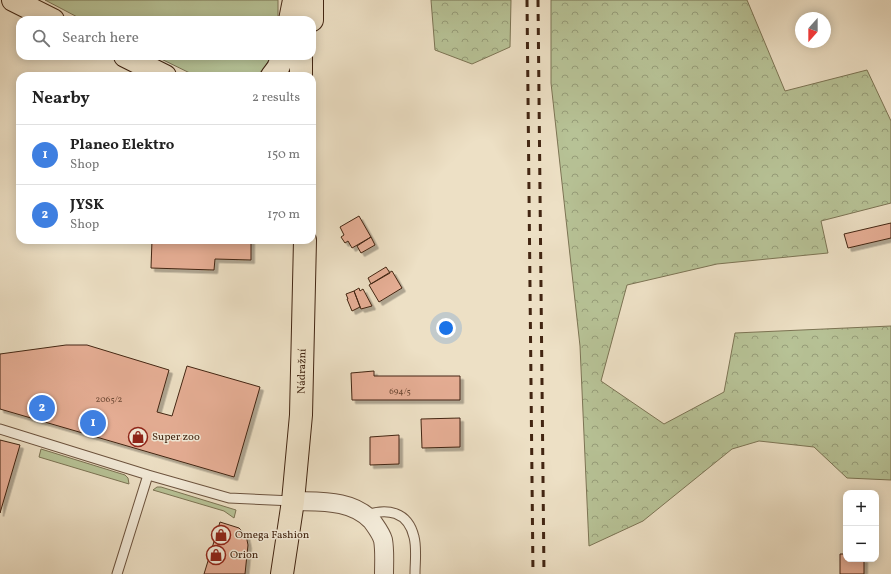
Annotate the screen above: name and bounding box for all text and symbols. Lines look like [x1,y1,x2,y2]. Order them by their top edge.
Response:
north arrow [795,12,831,48]
search box [16,16,316,60]
icon: search [30,27,52,49]
text: Search here [62,28,139,49]
text: Nearby [32,87,90,110]
text: 2 results [252,89,300,107]
text: Planeo Elektro [70,135,174,156]
text: 1 [42,146,48,164]
text: 150 m [267,146,300,164]
text: Shop [70,156,99,174]
text: JYSK [70,195,104,216]
text: 2 [42,206,48,224]
text: 170 m [267,206,300,224]
text: Shop [70,216,99,234]
your location [436,318,456,338]
street label: Nádražní [294,348,310,394]
house number: 694/5 [389,385,411,398]
pin: 2 [29,393,55,423]
house number: 2065/2 [96,393,123,406]
pin: 1 [80,408,106,438]
shop icon: Super zoo [127,426,149,448]
place label: Super zoo [152,430,200,445]
map controls [843,490,879,562]
button: + [843,490,879,526]
shop icon: Omega Fashion [210,524,232,546]
button: − [843,526,879,562]
place label: Omega Fashion [235,528,310,543]
shop icon: Orion [205,544,227,566]
place label: Orion [230,548,259,563]

